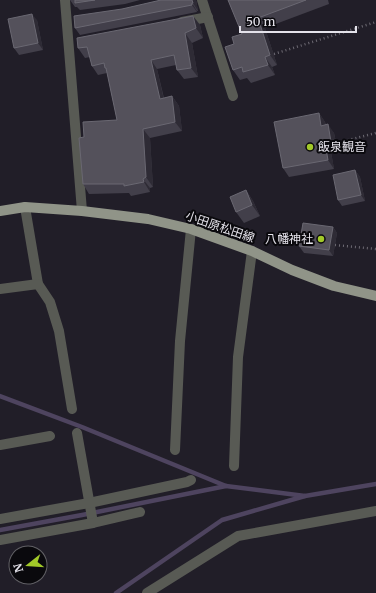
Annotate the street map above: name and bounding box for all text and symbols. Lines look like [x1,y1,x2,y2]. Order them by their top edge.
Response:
scale bar [240,8,356,34]
text: 50 m [246,14,275,29]
place label: 飯泉観音 [318,139,366,154]
marker: 飯泉観音 [305,142,315,152]
street label: 小田原松田線 [184,208,257,245]
place label: 八幡神社 [265,231,313,246]
marker: 八幡神社 [316,234,326,244]
north arrow [8,545,48,585]
text: N [10,561,26,574]

